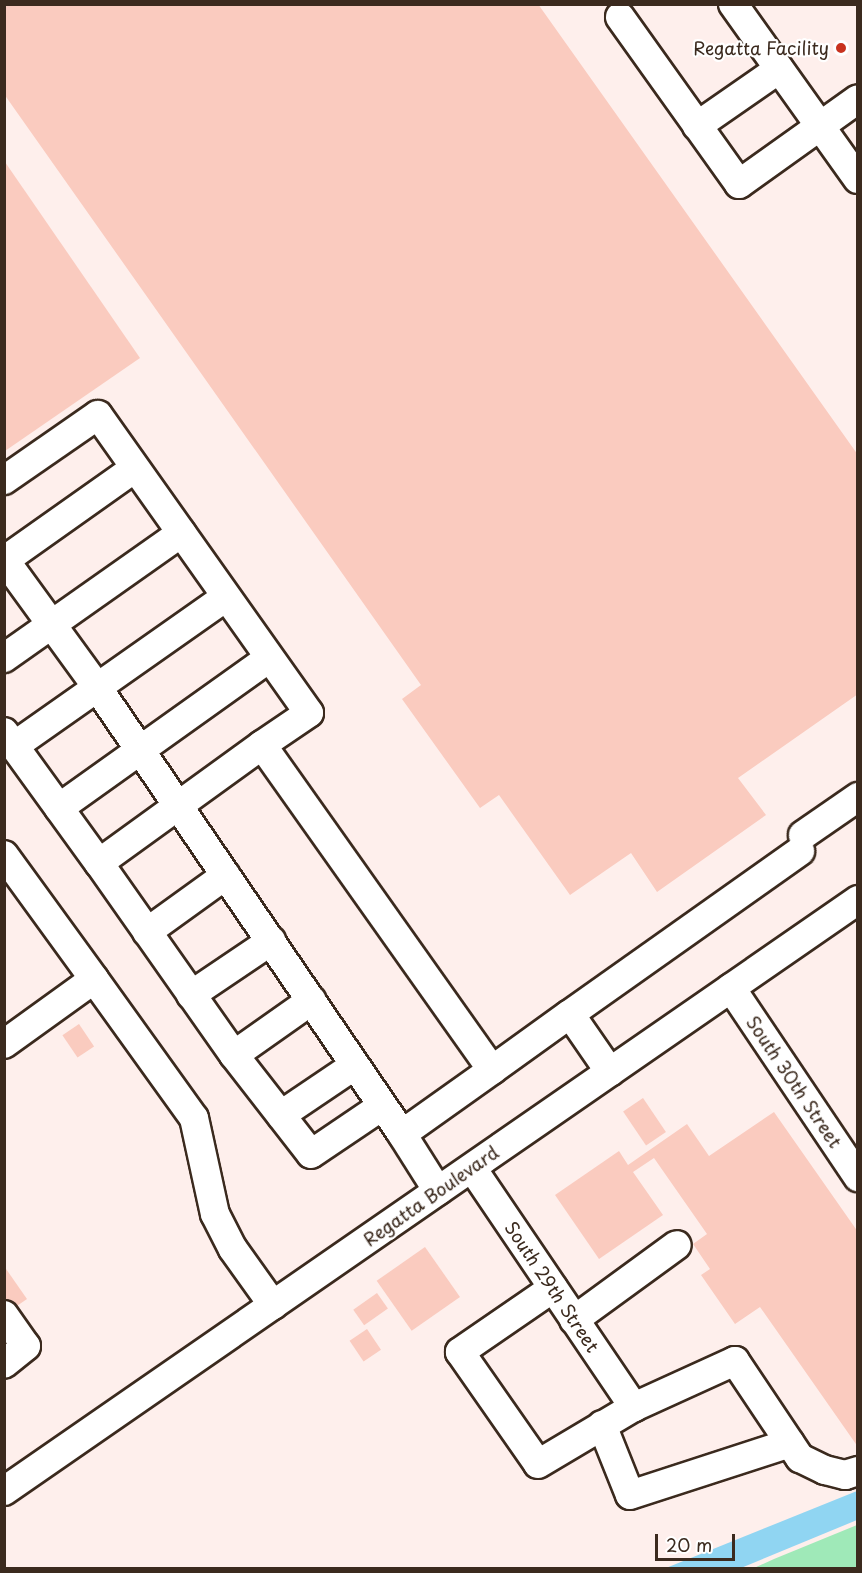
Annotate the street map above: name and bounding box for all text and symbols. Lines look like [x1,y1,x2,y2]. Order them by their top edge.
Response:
place label: Regatta Facility [692,37,829,59]
marker: Regatta Facility [834,41,848,55]
street label: South 30th Street [741,1011,847,1153]
street label: Regatta Boulevard [359,1141,503,1251]
street label: South 29th Street [500,1217,604,1357]
scale bar [658,1522,738,1560]
text: 20 m [666,1531,712,1558]

